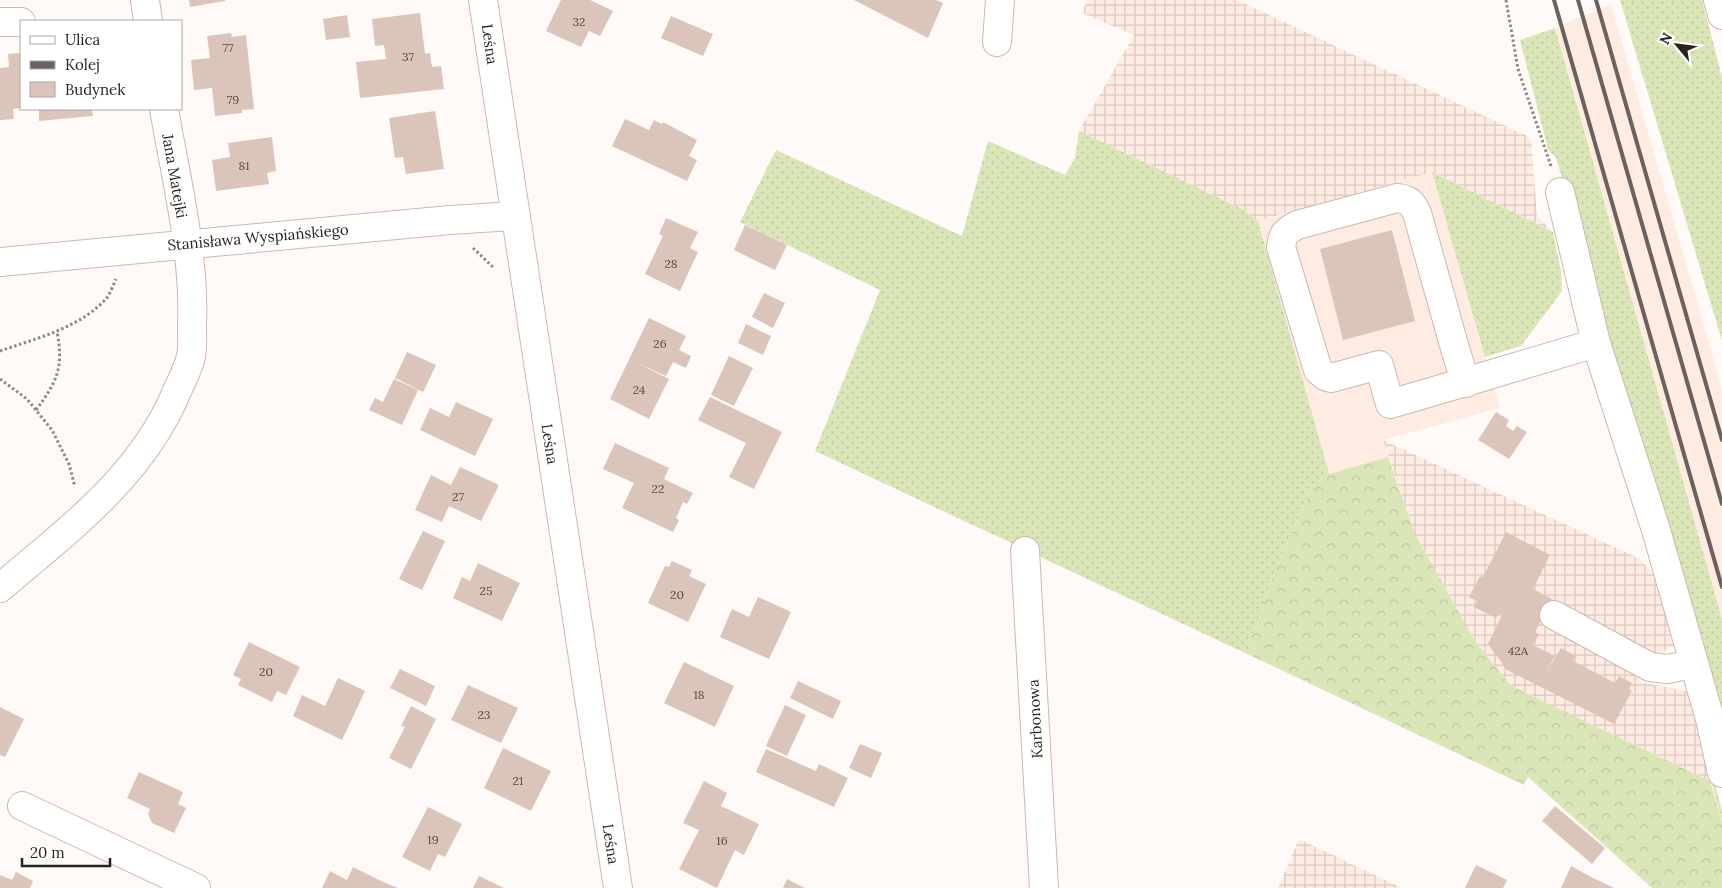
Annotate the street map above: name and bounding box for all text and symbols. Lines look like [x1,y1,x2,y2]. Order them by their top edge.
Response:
house number: 32 [572,14,586,29]
legend [20,20,182,110]
north arrow [1652,20,1702,70]
street label: Leśna [478,23,502,66]
text: N [1655,29,1676,48]
text: Ulica [65,30,101,49]
house number: 77 [222,40,234,55]
house number: 37 [402,49,414,64]
text: Kolej [65,55,100,74]
text: Budynek [65,80,125,99]
house number: 79 [227,92,239,107]
street label: Jana Matejki [158,131,192,220]
house number: 81 [238,158,250,173]
street label: Stanisława Wyspiańskiego [167,220,350,254]
house number: 28 [664,256,678,271]
house number: 26 [653,336,667,351]
house number: 24 [633,382,646,397]
street label: Leśna [537,422,563,466]
house number: 22 [652,481,664,496]
house number: 27 [452,489,464,504]
house number: 25 [480,583,492,598]
house number: 20 [670,587,684,602]
house number: 42A [1508,643,1529,658]
house number: 20 [259,664,273,679]
street label: Karbonowa [1023,679,1047,759]
house number: 18 [693,687,705,702]
house number: 23 [478,707,491,722]
house number: 21 [513,773,523,788]
street label: Leśna [598,822,624,866]
house number: 19 [427,832,439,847]
house number: 16 [716,833,728,848]
scale bar [22,836,110,868]
text: 20 m [30,843,65,862]

